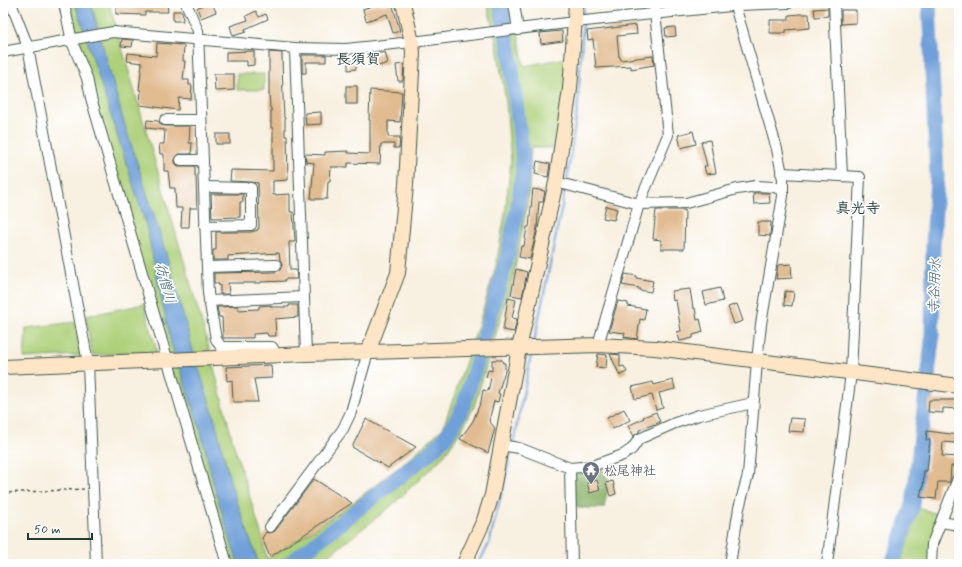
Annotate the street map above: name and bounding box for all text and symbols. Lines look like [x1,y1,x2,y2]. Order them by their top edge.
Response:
district label: 長須賀 [335,50,381,70]
district label: 真光寺 [835,199,881,219]
water label: 寺谷用水 [925,258,945,314]
water label: 彷僧川 [151,261,179,306]
temple icon: 松尾神社 [581,460,601,485]
place label: 松尾神社 [604,463,656,480]
scale bar [28,515,92,541]
text: 50 m [34,522,61,538]

